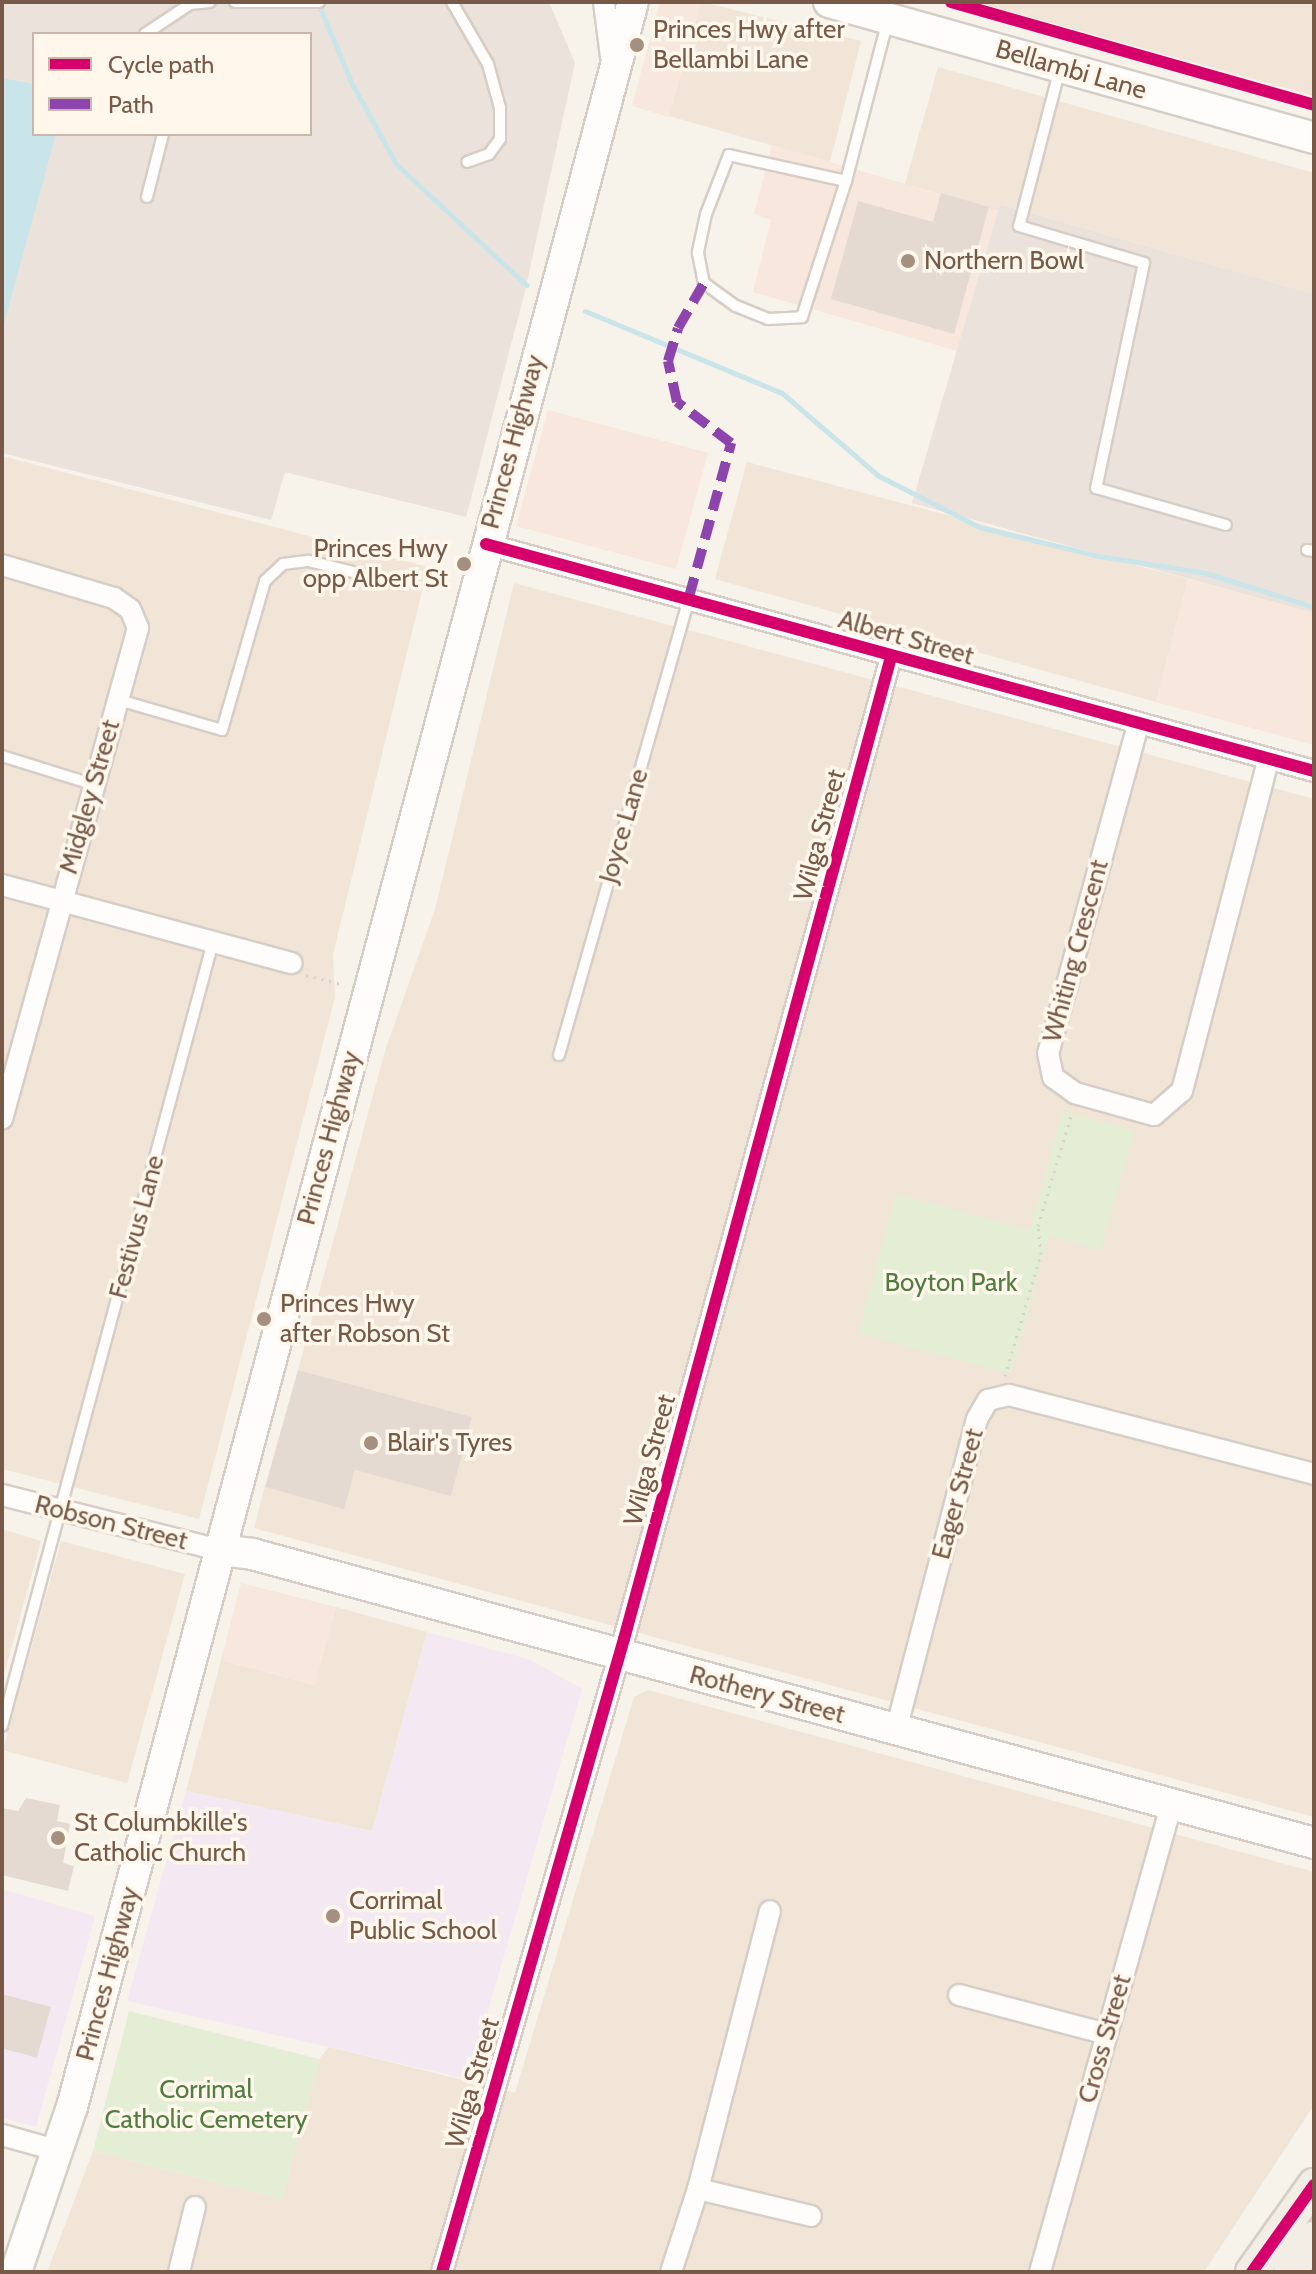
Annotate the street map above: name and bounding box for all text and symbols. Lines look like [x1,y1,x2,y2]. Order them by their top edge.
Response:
place label: Princes Hwy after Bellambi Lane [653,14,845,76]
legend [32,32,312,136]
street label: Bellambi Lane [992,34,1150,106]
marker: Princes Hwy after Bellambi Lane [628,36,646,54]
text: Cycle path [108,50,214,79]
text: Path [108,90,154,119]
place label: Northern Bowl [924,245,1084,277]
marker: Northern Bowl [899,252,917,270]
street label: Princes Highway [475,352,551,532]
place label: Princes Hwy opp Albert St [303,533,448,594]
marker: Princes Hwy opp Albert St [455,555,473,573]
street label: Albert Street [835,604,977,672]
street label: Midgley Street [53,716,127,878]
street label: Joyce Lane [593,765,655,887]
street label: Wilga Street [788,766,852,904]
street label: Whiting Crescent [1037,856,1115,1046]
street label: Princes Highway [291,1048,367,1228]
street label: Festivus Lane [103,1152,171,1302]
park label: Boyton Park [885,1267,1017,1299]
place label: Princes Hwy after Robson St [280,1288,450,1350]
marker: Princes Hwy after Robson St [255,1310,273,1328]
street label: Wilga Street [618,1391,682,1529]
street label: Eager Street [926,1425,990,1563]
place label: Blair's Tyres [387,1427,512,1459]
marker: Blair's Tyres [362,1434,380,1452]
street label: Robson Street [31,1489,191,1557]
street label: Rothery Street [686,1659,848,1731]
place label: St Columbkille's Catholic Church [74,1807,247,1868]
marker: St Columbkille's Catholic Church [49,1829,67,1847]
street label: Princes Highway [70,1884,146,2064]
place label: Corrimal Public School [349,1885,497,1946]
marker: Corrimal Public School [324,1907,342,1925]
street label: Cross Street [1072,1971,1138,2107]
street label: Wilga Street [440,2014,506,2152]
park label: Corrimal Catholic Cemetery [104,2074,308,2136]

